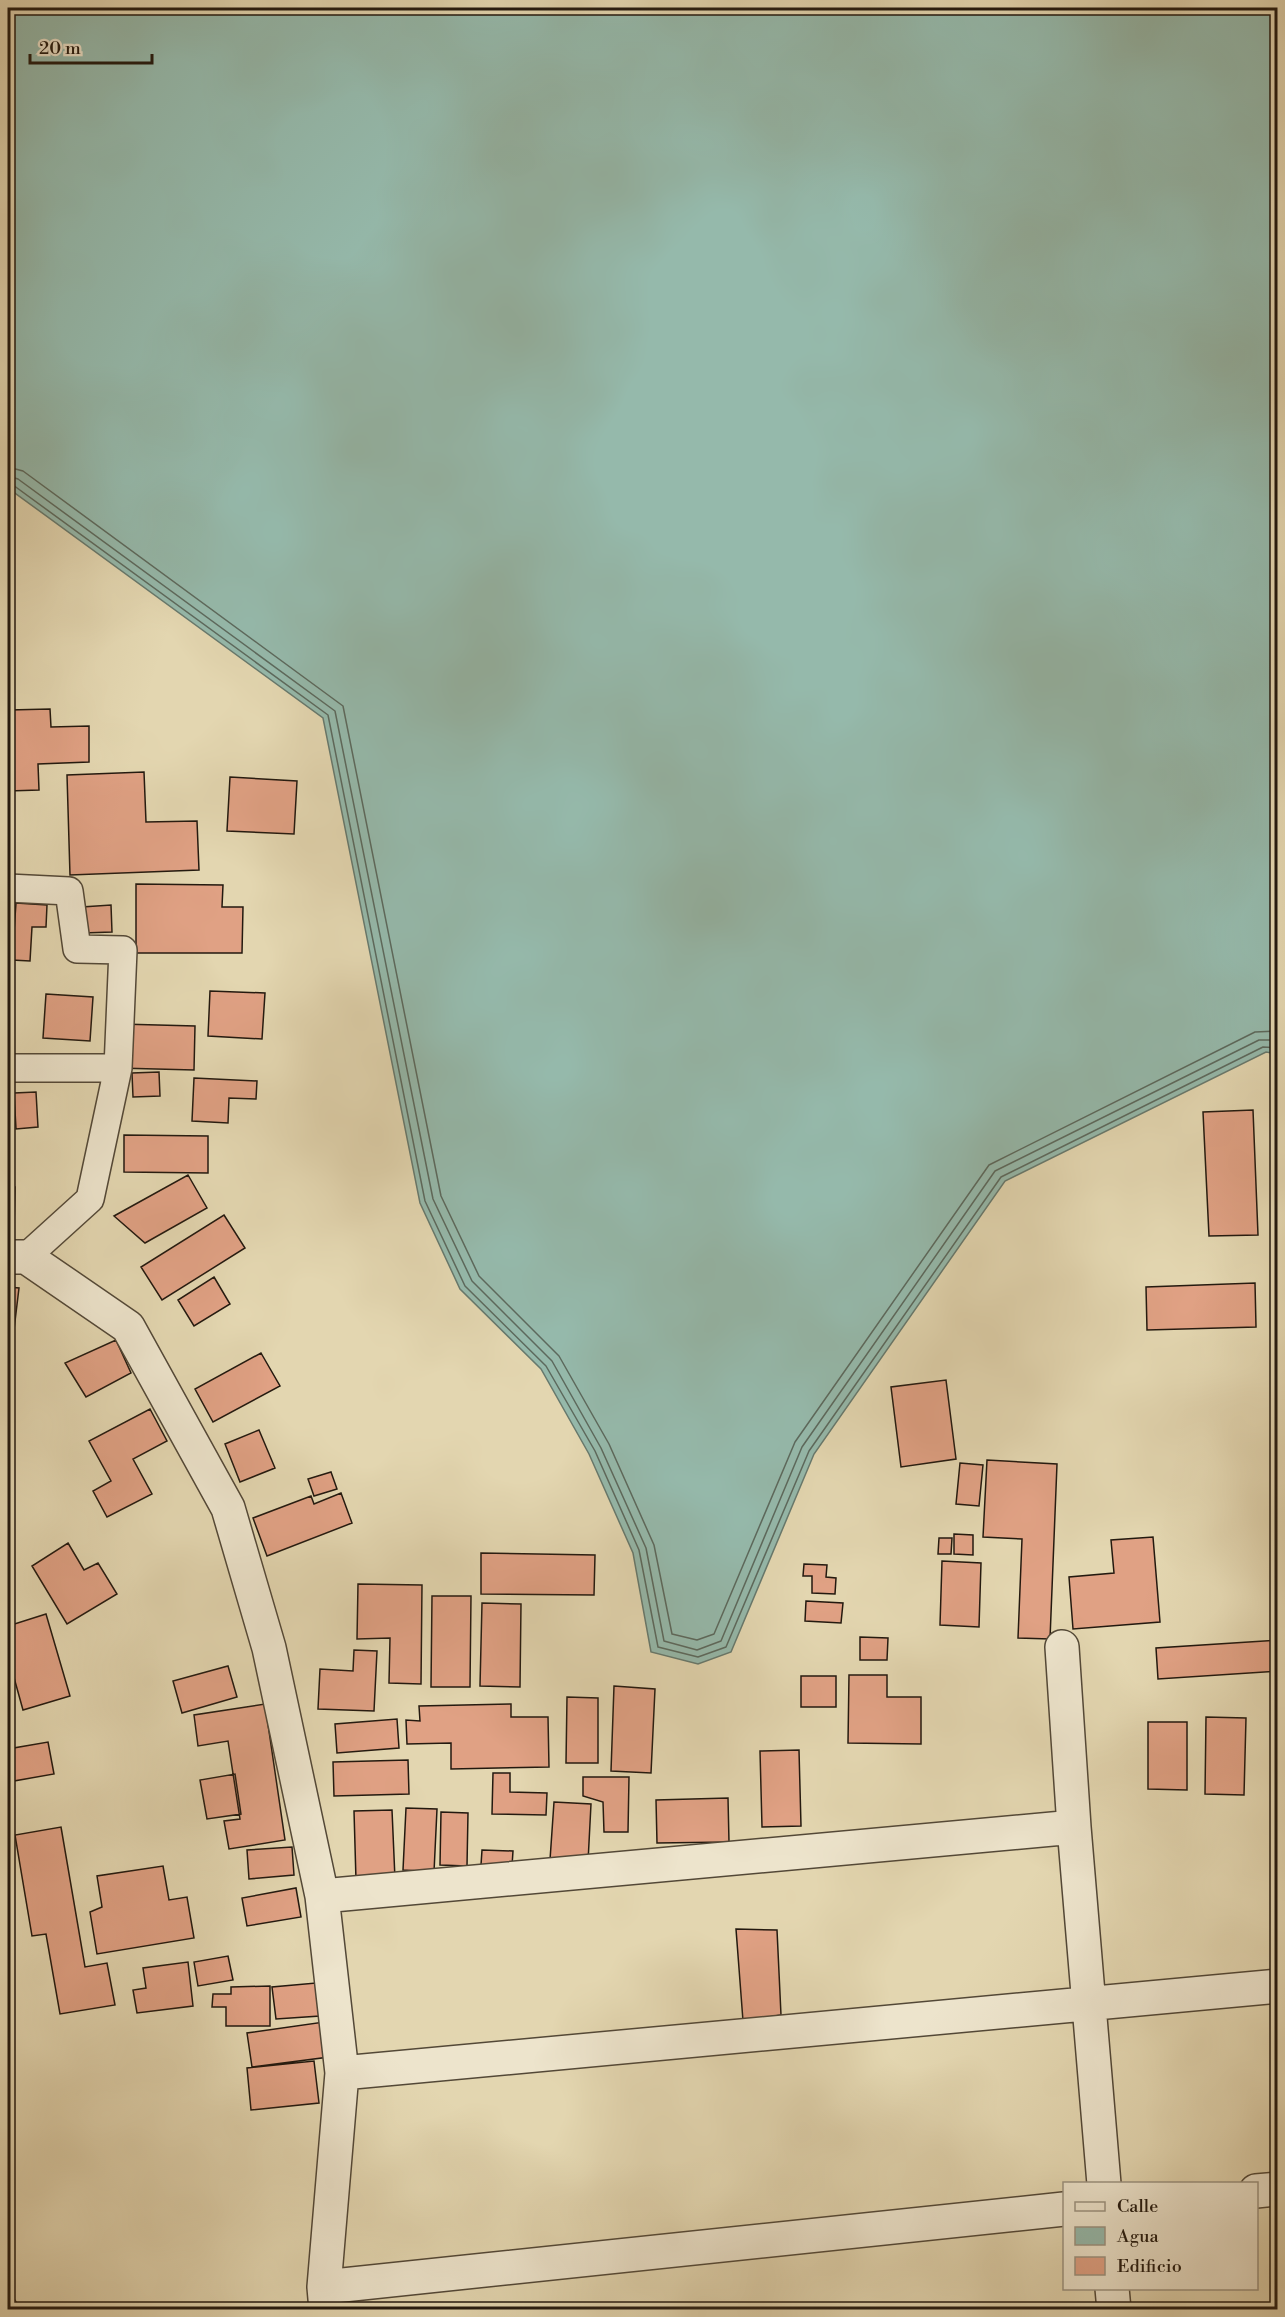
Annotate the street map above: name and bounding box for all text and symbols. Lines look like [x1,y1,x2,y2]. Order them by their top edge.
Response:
scale bar [30,27,152,65]
text: 20 m [39,37,81,60]
legend [1063,2182,1258,2290]
text: Calle [1117,2195,1158,2218]
text: Agua [1116,2225,1159,2248]
text: Edificio [1117,2255,1182,2278]

